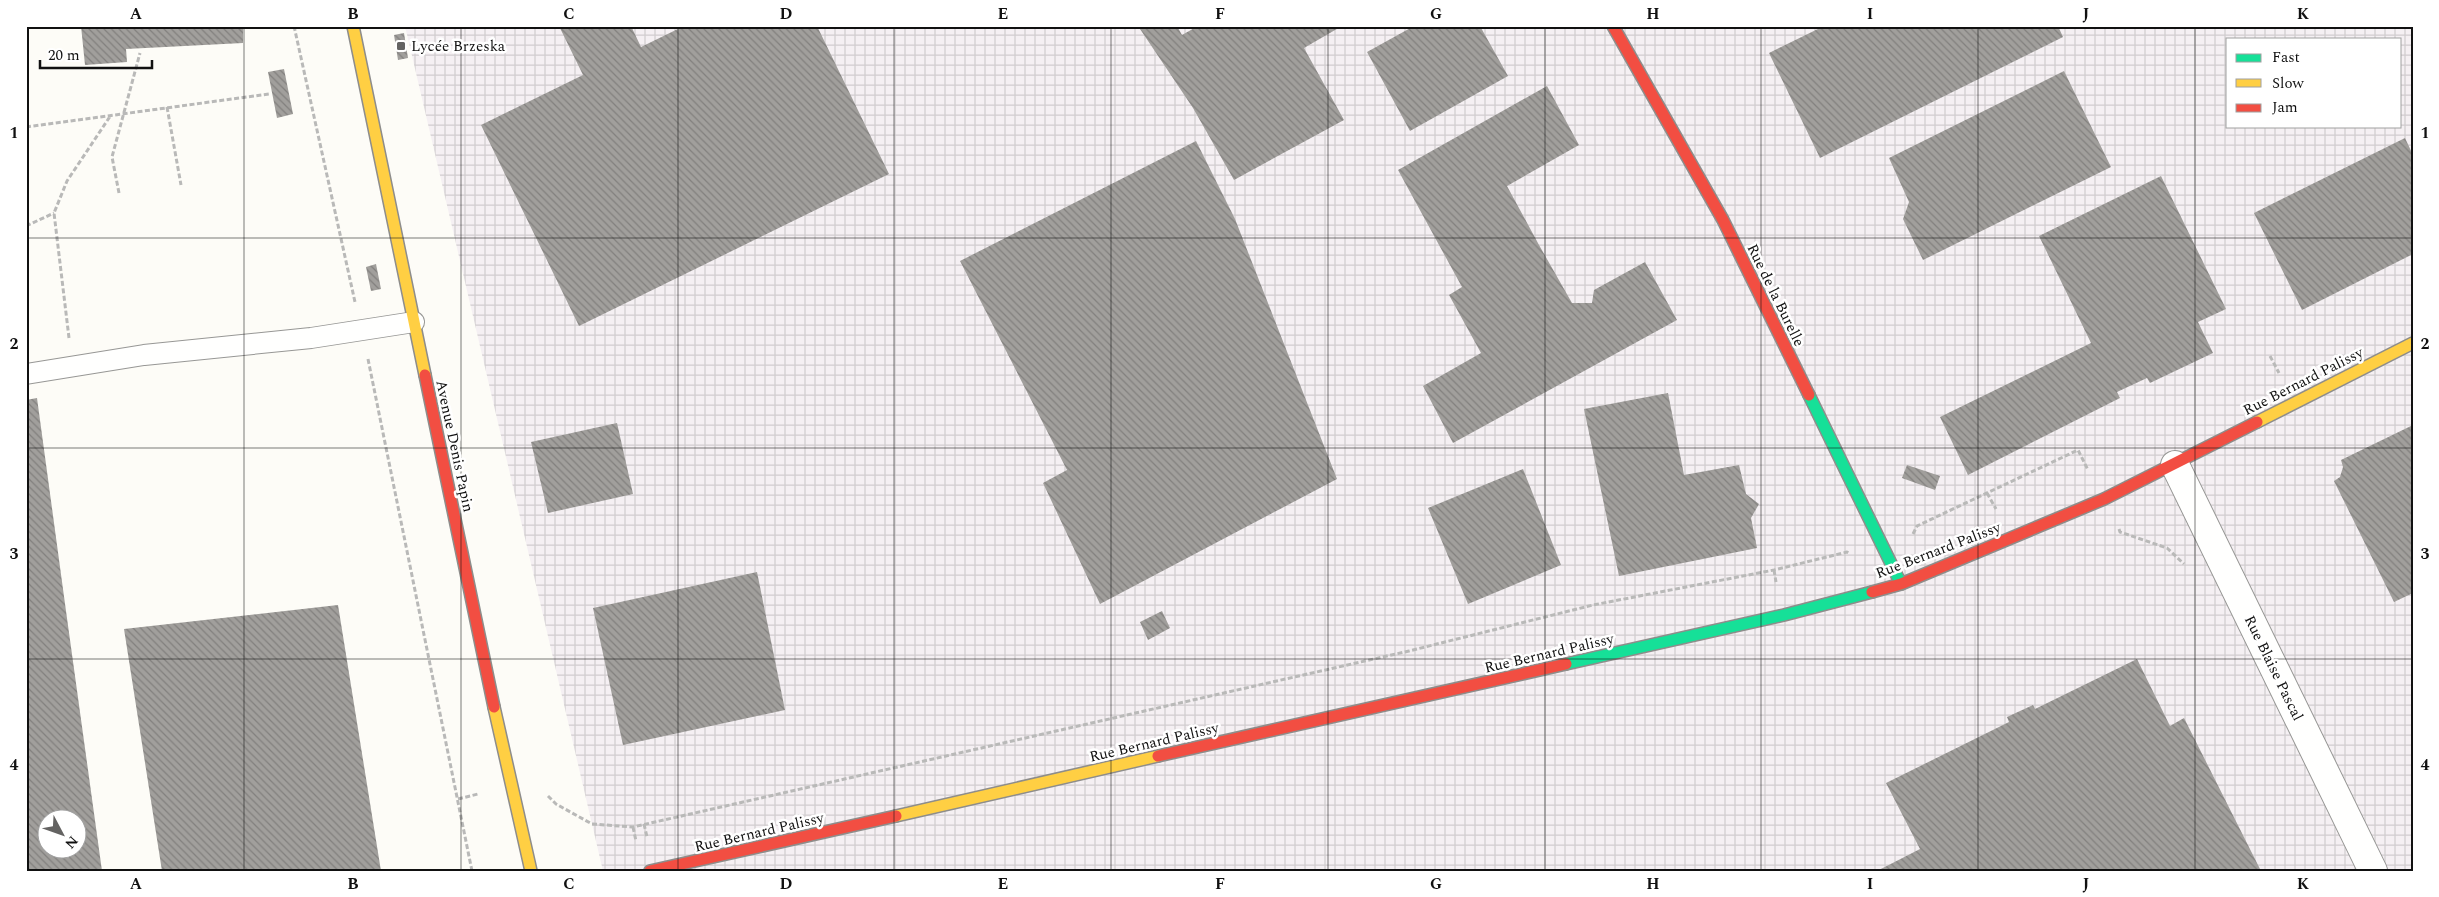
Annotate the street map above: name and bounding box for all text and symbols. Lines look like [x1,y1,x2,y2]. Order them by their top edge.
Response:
text: A [130,2,143,26]
text: B [347,2,359,26]
text: C [563,2,575,26]
text: D [780,2,793,26]
text: E [998,2,1008,26]
text: F [1215,2,1225,26]
text: G [1430,2,1442,26]
text: H [1646,2,1660,26]
text: I [1867,2,1873,26]
text: J [2083,2,2090,26]
text: K [2297,2,2310,26]
place label: Lycée Brzeska [411,35,506,58]
scale bar [40,38,152,70]
legend [2226,38,2402,128]
marker: Lycée Brzeska [395,40,407,52]
text: 20 m [48,44,80,67]
text: Fast [2272,46,2300,69]
text: Slow [2272,72,2304,95]
text: Jam [2272,96,2298,119]
text: 1 [10,121,18,145]
text: 1 [2421,121,2429,145]
street label: Rue de la Burelle [1741,240,1810,351]
text: 2 [10,332,19,356]
text: 2 [2421,332,2430,356]
street label: Rue Bernard Palissy [2239,341,2368,422]
street label: Avenue Denis Papin [429,378,480,514]
street label: Rue Bernard Palissy [1872,516,2005,585]
text: 3 [10,542,19,566]
text: 3 [2421,542,2430,566]
street label: Rue Blaise Pascal [2238,612,2309,725]
street label: Rue Bernard Palissy [1482,627,1617,680]
street label: Rue Bernard Palissy [1087,716,1222,769]
text: 4 [10,753,19,777]
text: 4 [2421,753,2430,777]
street label: Rue Bernard Palissy [692,806,827,859]
north arrow [38,810,88,860]
text: N [60,831,83,853]
text: A [130,872,143,896]
text: B [347,872,359,896]
text: C [563,872,575,896]
text: D [780,872,793,896]
text: E [998,872,1008,896]
text: F [1215,872,1225,896]
text: G [1430,872,1442,896]
text: H [1646,872,1660,896]
text: I [1867,872,1873,896]
text: J [2083,872,2090,896]
text: K [2297,872,2310,896]

